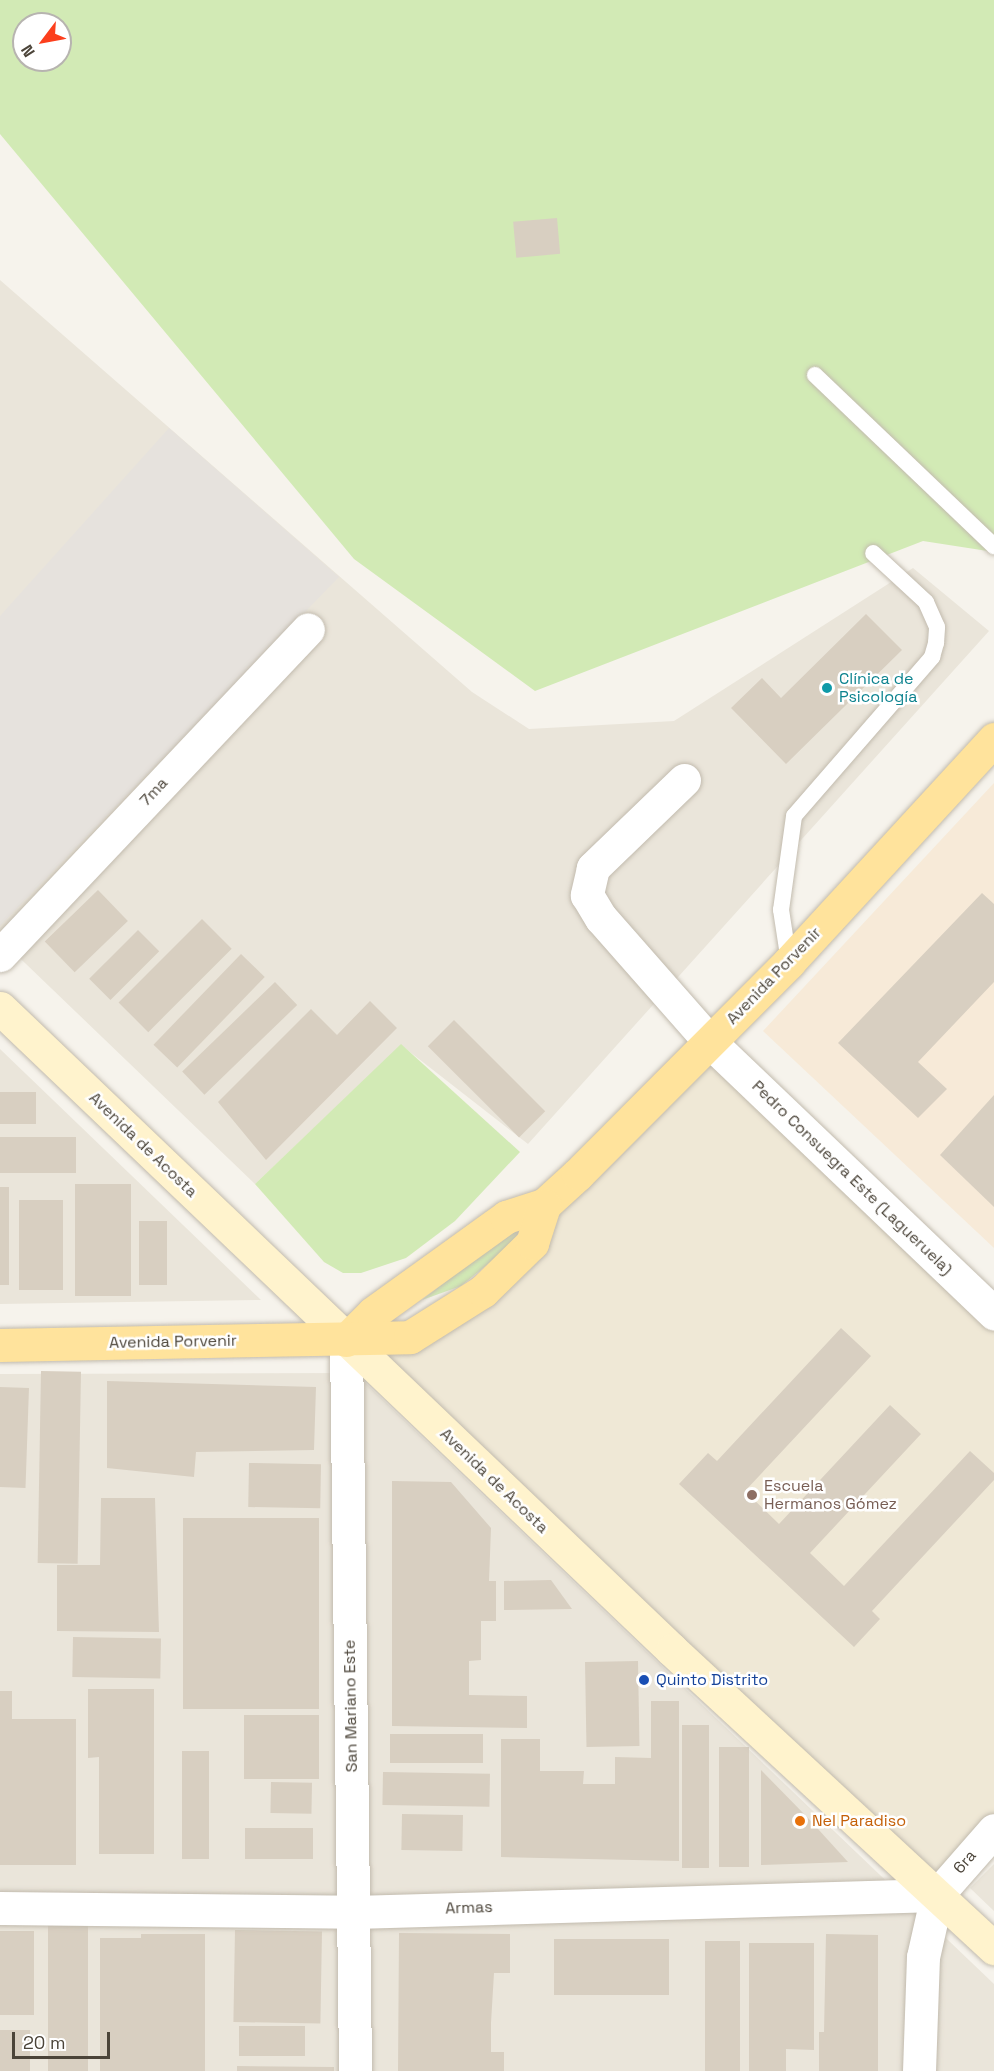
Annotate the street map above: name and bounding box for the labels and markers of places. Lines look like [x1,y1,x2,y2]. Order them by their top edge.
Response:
place label: Clínica de Psicología [839,669,917,707]
marker: Clínica de Psicología [820,681,834,695]
place label: Escuela Hermanos Gómez [764,1476,897,1514]
marker: Escuela Hermanos Gómez [745,1488,759,1502]
place label: Quinto Distrito [656,1670,768,1690]
marker: Quinto Distrito [637,1673,651,1687]
place label: Nel Paradiso [812,1811,906,1831]
marker: Nel Paradiso [793,1814,807,1828]

